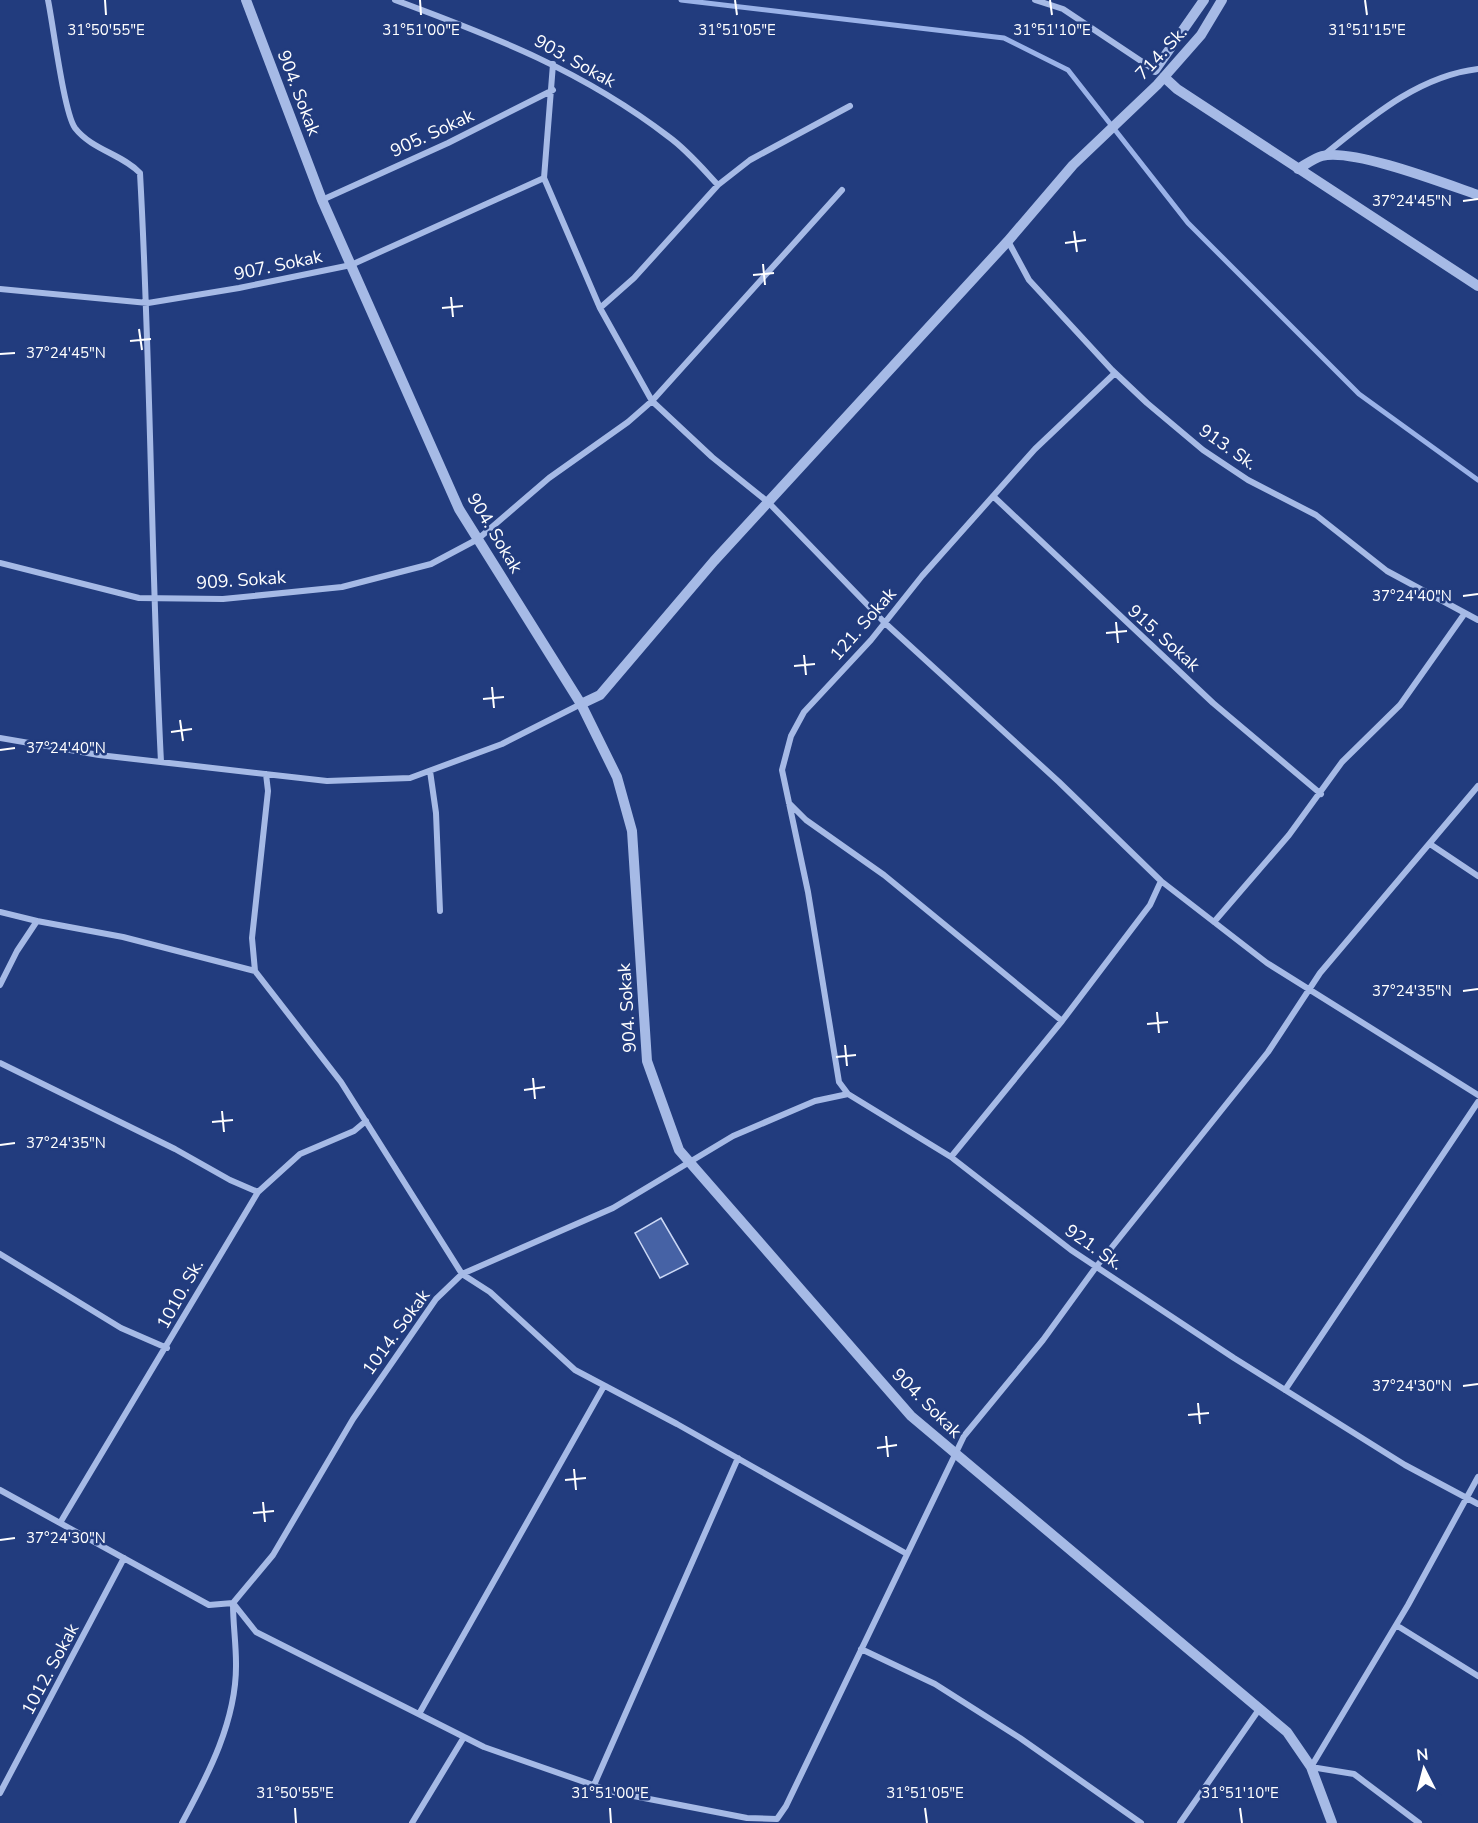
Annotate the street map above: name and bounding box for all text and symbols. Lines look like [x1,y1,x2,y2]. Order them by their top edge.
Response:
text: 31°50'55"E [67,20,145,40]
text: 31°51'00"E [382,20,460,40]
text: 31°51'05"E [698,20,776,40]
text: 31°51'10"E [1013,20,1091,40]
text: 31°51'15"E [1328,20,1406,40]
street label: 714. Sk. [1130,21,1192,85]
street label: 903. Sokak [530,29,621,94]
street label: 904. Sokak [272,47,327,140]
street label: 905. Sokak [386,103,479,163]
text: 37°24'45"N [1372,191,1452,211]
street label: 907. Sokak [232,244,325,286]
text: 37°24'45"N [26,343,106,363]
street label: 913. Sk. [1194,418,1262,476]
street label: 904. Sokak [462,488,529,578]
street label: 909. Sokak [195,565,288,595]
street label: 121. Sokak [825,582,902,666]
text: 37°24'40"N [1372,586,1452,606]
street label: 915. Sokak [1123,599,1206,678]
text: 37°24'40"N [26,738,106,758]
street label: 904. Sokak [612,961,642,1054]
text: 37°24'35"N [1372,981,1452,1001]
text: 37°24'35"N [26,1133,106,1153]
street label: 921. Sk. [1060,1218,1128,1276]
street label: 1010. Sk. [151,1255,209,1333]
street label: 1014. Sokak [357,1284,436,1380]
street label: 904. Sokak [887,1363,968,1444]
text: 37°24'30"N [1372,1376,1452,1396]
text: 37°24'30"N [26,1528,106,1548]
street label: 1012. Sokak [16,1618,85,1719]
north arrow [1394,1739,1454,1799]
text: N [1415,1744,1430,1767]
text: 31°50'55"E [256,1783,334,1803]
text: 31°51'00"E [571,1783,649,1803]
text: 31°51'05"E [886,1783,964,1803]
text: 31°51'10"E [1201,1783,1279,1803]

